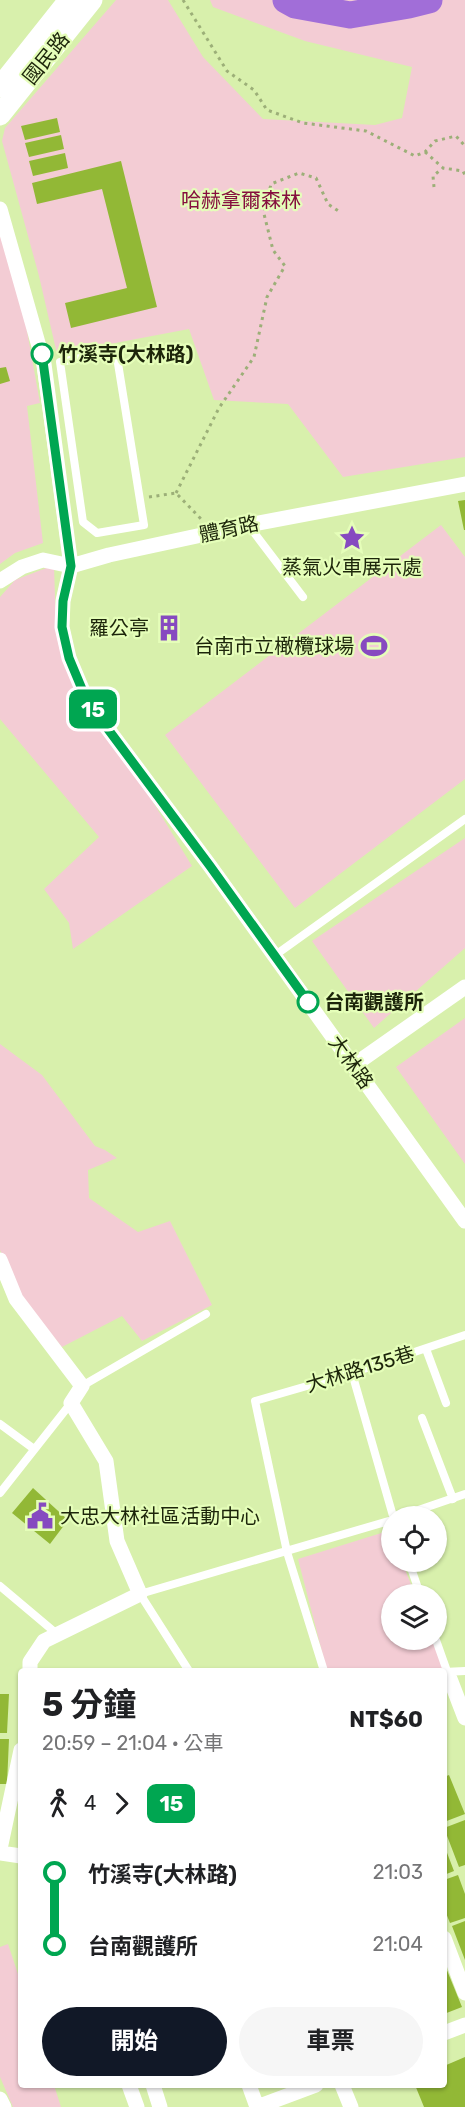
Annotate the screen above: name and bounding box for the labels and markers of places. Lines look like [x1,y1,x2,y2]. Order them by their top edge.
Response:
place label: 竹溪寺(大林路) [58,342,193,366]
marker: 竹溪寺(大林路) [31,343,53,365]
place icon: 蒸氣火車展示處 [337,523,367,553]
place label: 蒸氣火車展示處 [282,555,422,579]
building icon: 羅公亭 [154,613,184,643]
place label: 羅公亭 [89,616,149,640]
sports icon: 台南市立橄欖球場 [359,631,389,661]
place label: 台南市立橄欖球場 [194,634,354,658]
place label: 台南觀護所 [324,990,424,1014]
marker: 台南觀護所 [297,991,319,1013]
public building icon: 大忠大林社區活動中心 [25,1501,55,1531]
place label: 大忠大林社區活動中心 [60,1504,260,1528]

